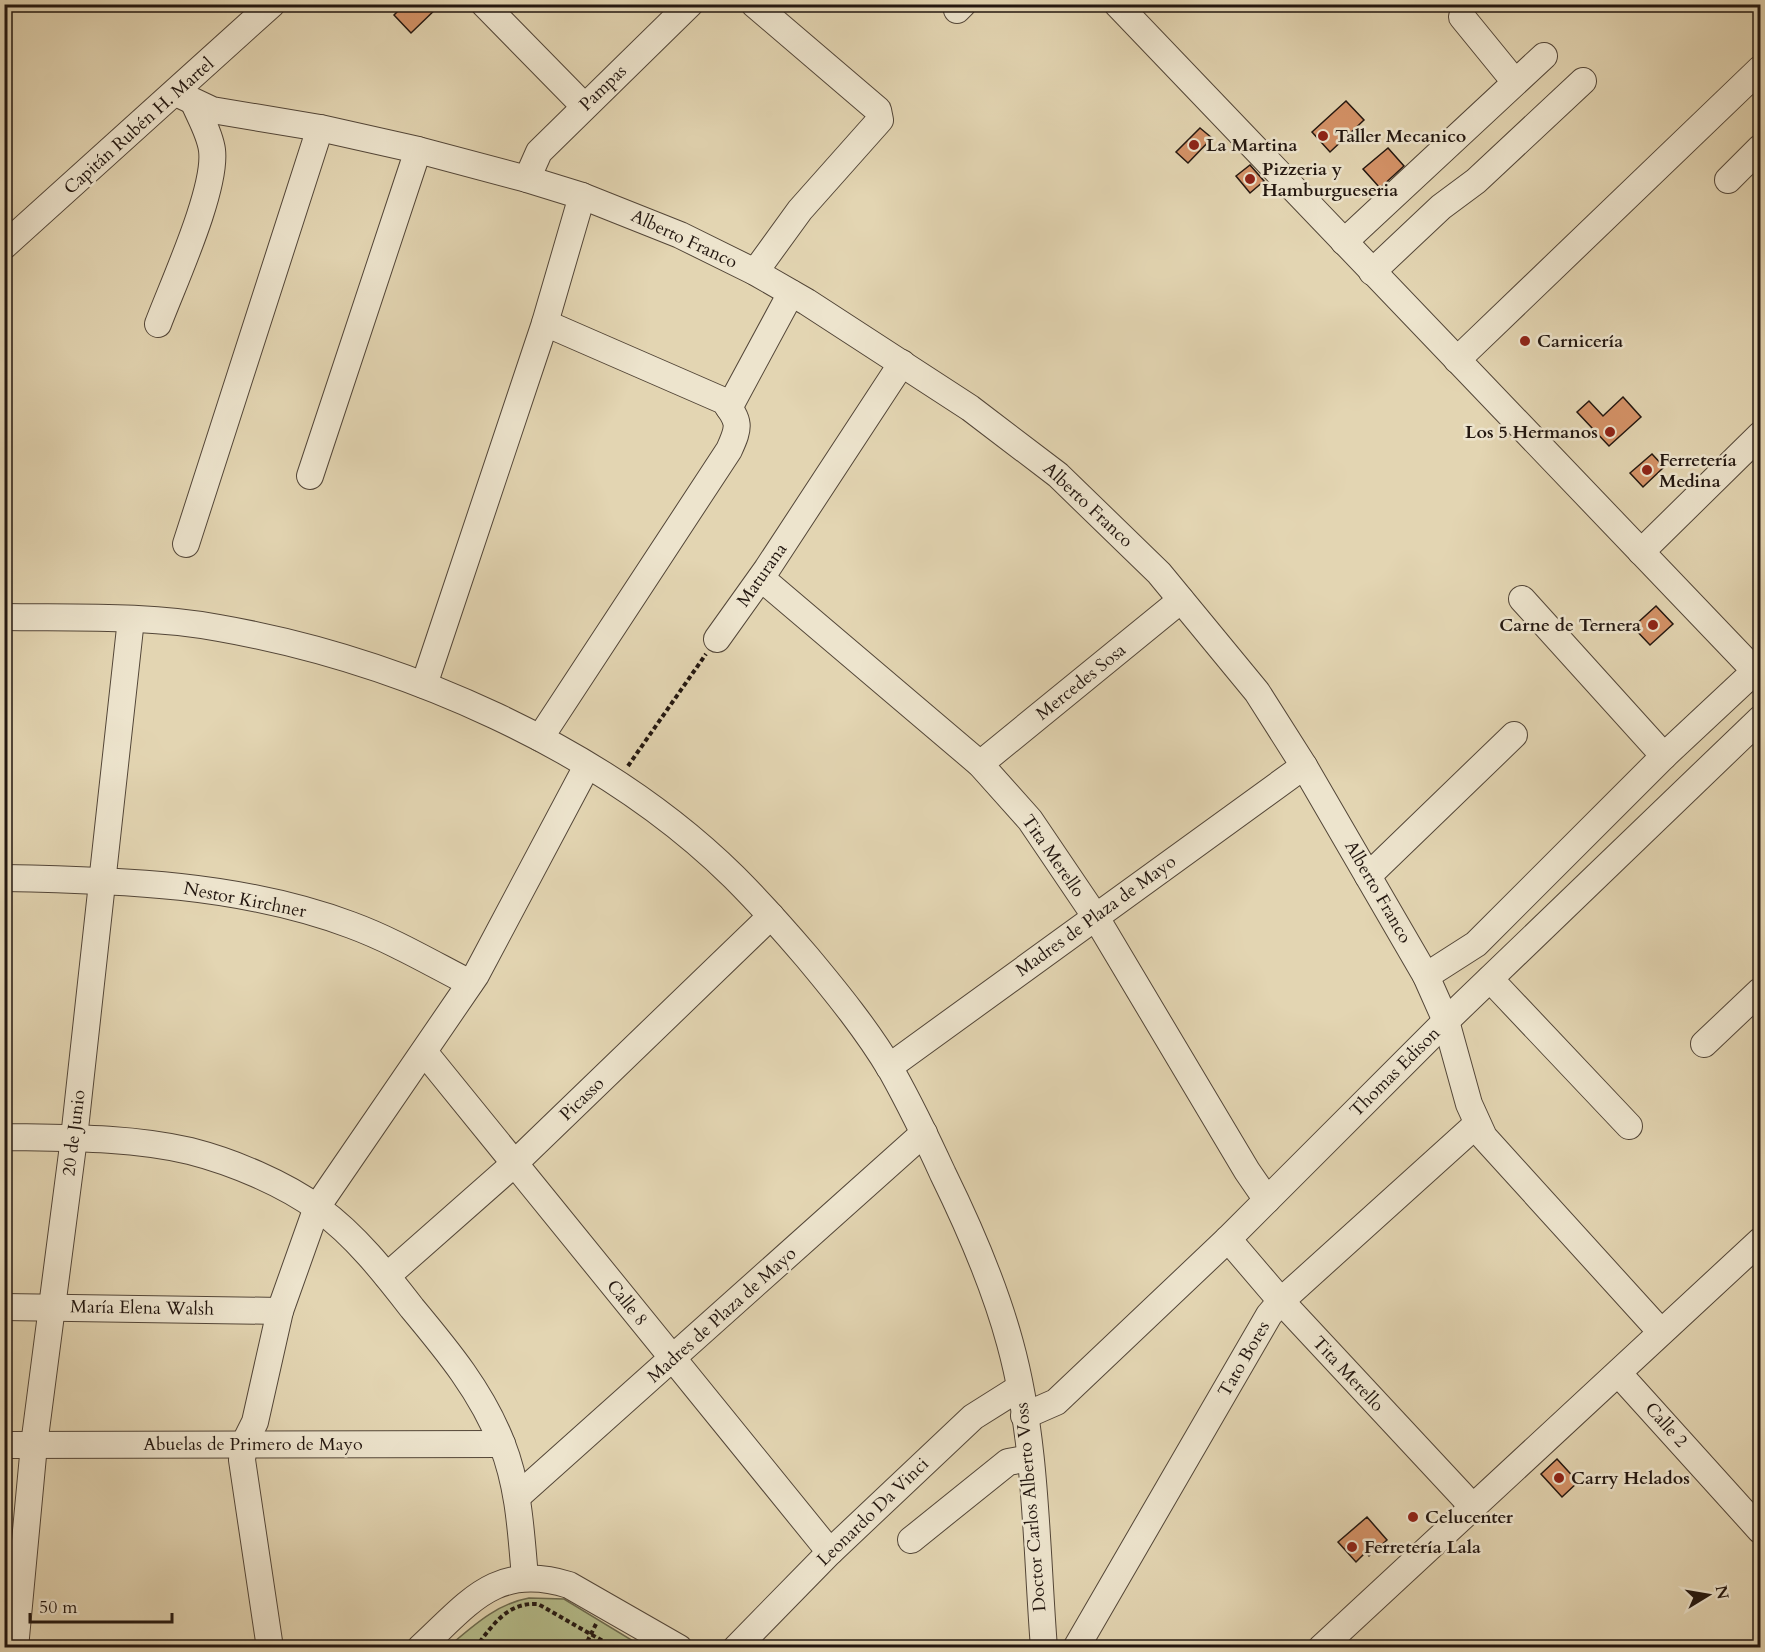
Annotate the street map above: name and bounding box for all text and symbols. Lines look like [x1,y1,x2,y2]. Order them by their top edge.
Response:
street label: Capitán Rubén H. Martel [58,51,220,200]
street label: Pampas [574,59,632,117]
place label: Taller Mecanico [1335,124,1466,149]
marker: Taller Mecanico [1316,129,1330,143]
place label: La Martina [1206,133,1297,158]
marker: La Martina [1187,138,1201,152]
place label: Pizzeria y Hamburgueseria [1262,157,1398,203]
marker: Pizzeria y Hamburgueseria [1243,172,1257,186]
street label: Alberto Franco [627,203,742,275]
place label: Carnicería [1537,329,1623,354]
marker: Carnicería [1518,334,1532,348]
place label: Los 5 Hermanos [1465,420,1598,445]
marker: Los 5 Hermanos [1603,425,1617,439]
place label: Ferretería Medina [1659,448,1737,494]
street label: Alberto Franco [1037,457,1139,553]
marker: Ferretería Medina [1640,463,1654,477]
street label: Maturana [731,538,793,612]
place label: Carne de Ternera [1499,613,1641,638]
marker: Carne de Ternera [1646,618,1660,632]
street label: Mercedes Sosa [1031,638,1131,726]
street label: Tita Merello [1015,810,1091,902]
street label: Alberto Franco [1338,836,1418,948]
street label: Madres de Plaza de Mayo [1011,849,1182,983]
street label: Nestor Kirchner [182,876,309,924]
street label: Thomas Edison [1344,1021,1446,1123]
street label: Picasso [554,1071,610,1127]
street label: 20 de Junio [56,1088,92,1178]
street label: Madres de Plaza de Mayo [642,1241,802,1389]
street label: Calle 8 [601,1275,653,1331]
street label: María Elena Walsh [70,1294,214,1322]
street label: Tato Bores [1212,1316,1276,1402]
street label: Tita Merello [1306,1331,1390,1418]
street label: Calle 2 [1639,1397,1693,1453]
street label: Doctor Carlos Alberto Voss [1009,1401,1053,1613]
street label: Abuelas de Primero de Mayo [143,1432,363,1457]
street label: Leonardo Da Vinci [812,1452,934,1572]
place label: Carry Helados [1571,1466,1690,1491]
marker: Carry Helados [1552,1471,1566,1485]
place label: Celucenter [1425,1505,1514,1530]
marker: Celucenter [1406,1510,1420,1524]
place label: Ferretería Lala [1364,1535,1481,1560]
marker: Ferretería Lala [1345,1540,1359,1554]
north arrow [1678,1565,1738,1625]
text: N [1710,1583,1734,1601]
scale bar [30,1586,172,1624]
text: 50 m [39,1595,78,1620]

